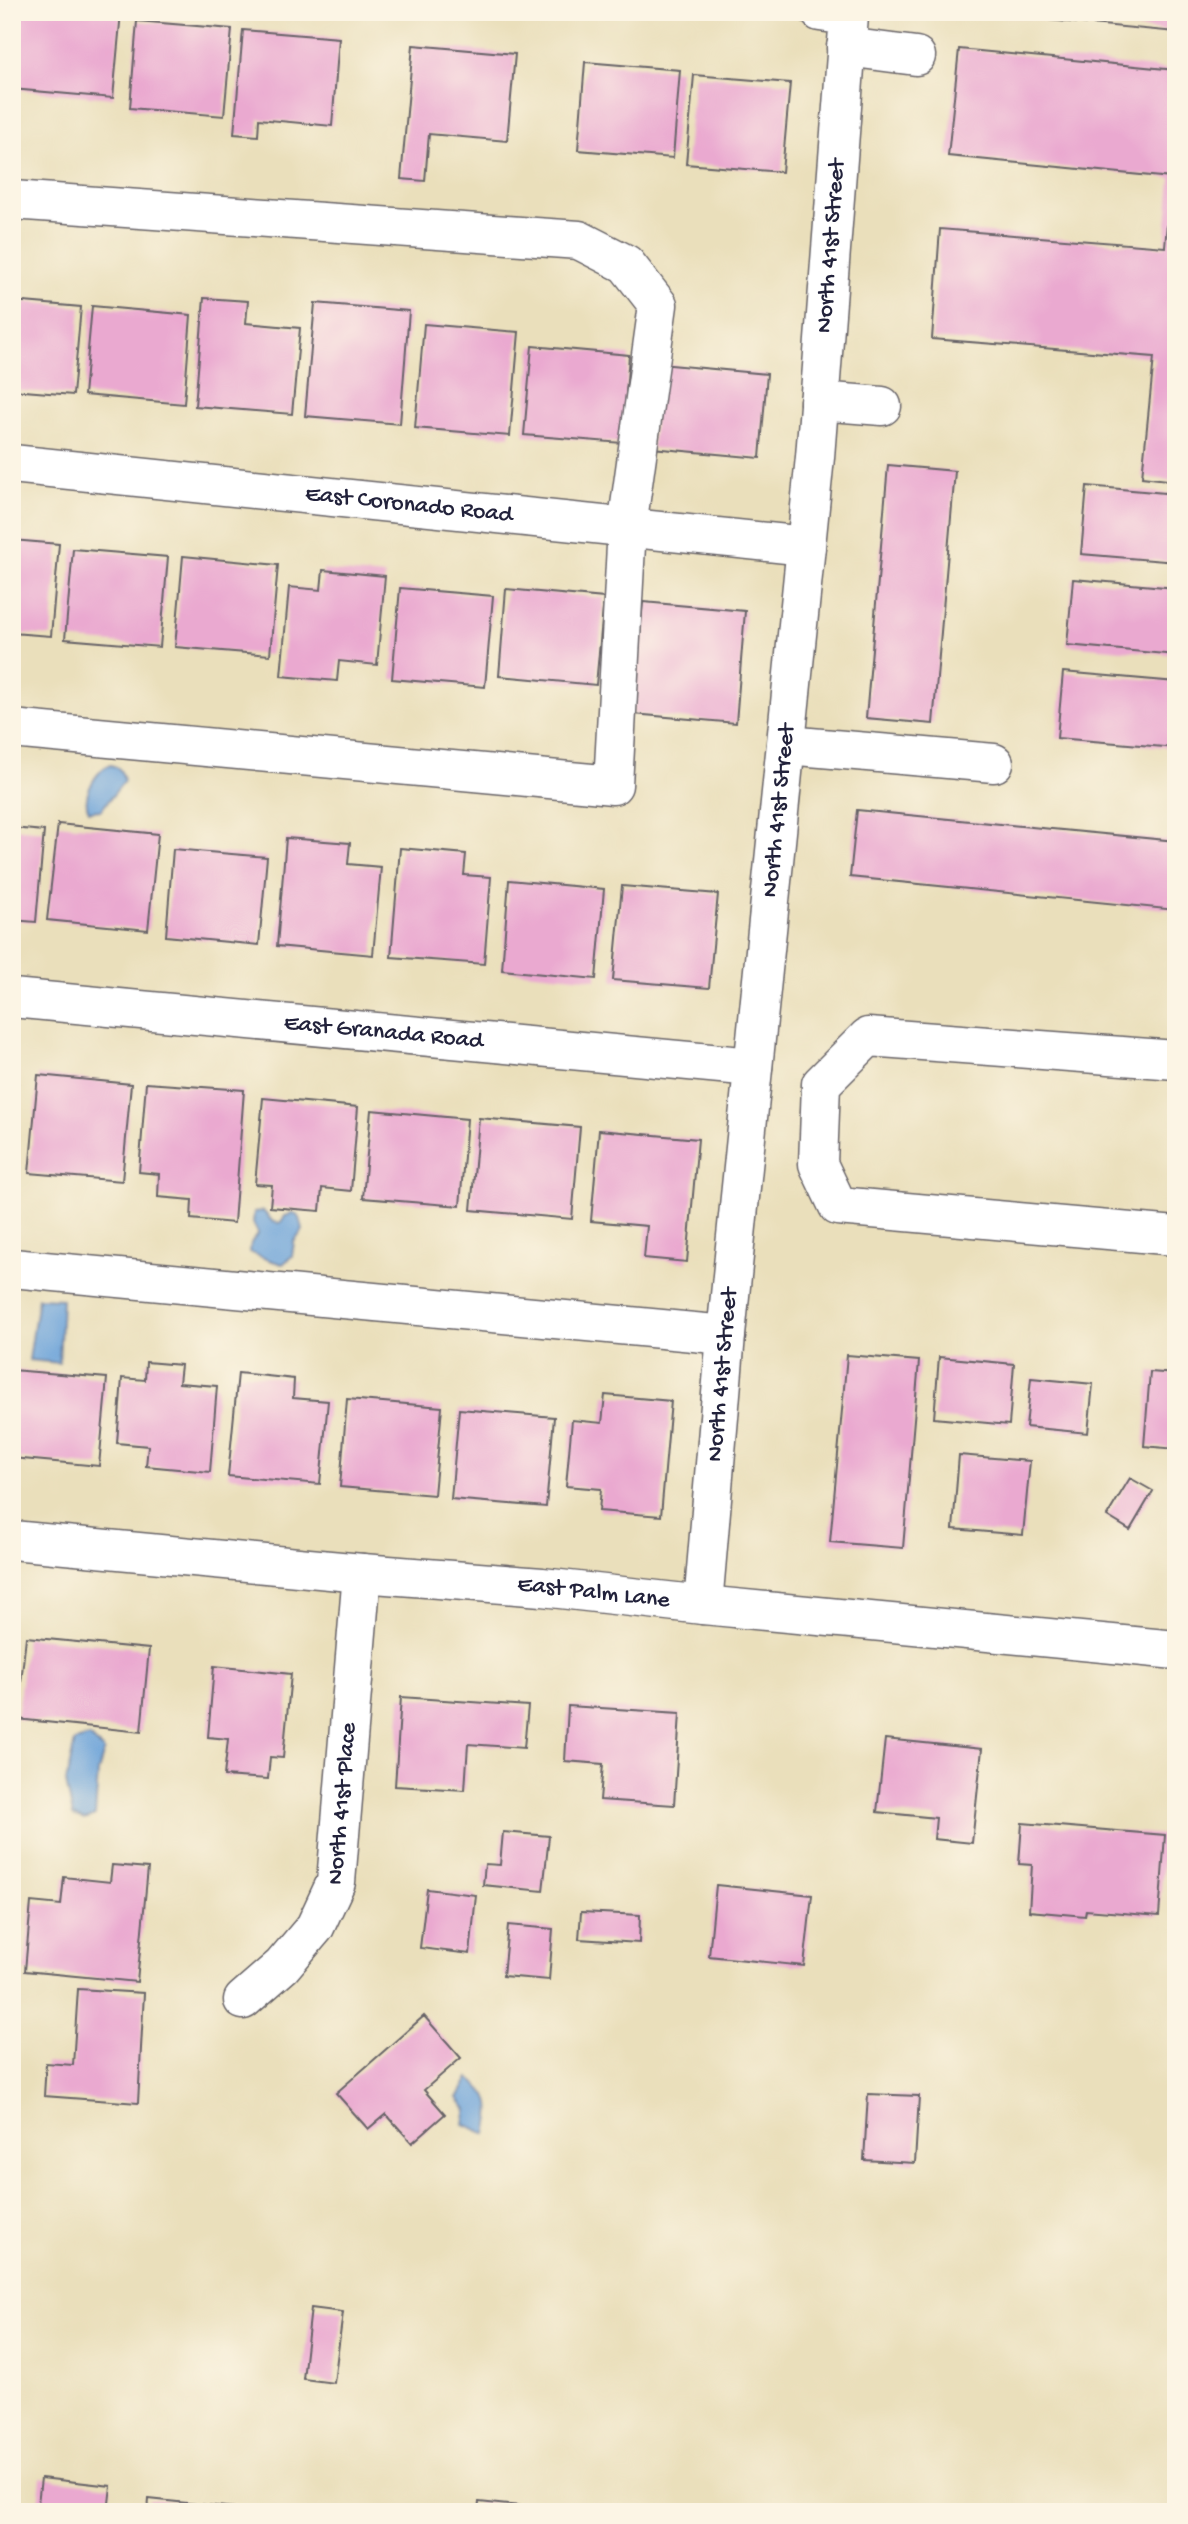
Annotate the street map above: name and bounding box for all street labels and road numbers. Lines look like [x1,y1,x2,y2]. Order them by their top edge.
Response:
street label: North 41st Street [810,156,853,334]
street label: East Coronado Road [304,480,516,530]
street label: North 41st Street [756,720,803,899]
street label: East Granada Road [283,1009,486,1056]
street label: North 41st Street [701,1284,745,1463]
street label: East Palm Lane [516,1571,672,1616]
street label: North 41st Place [321,1721,364,1886]

